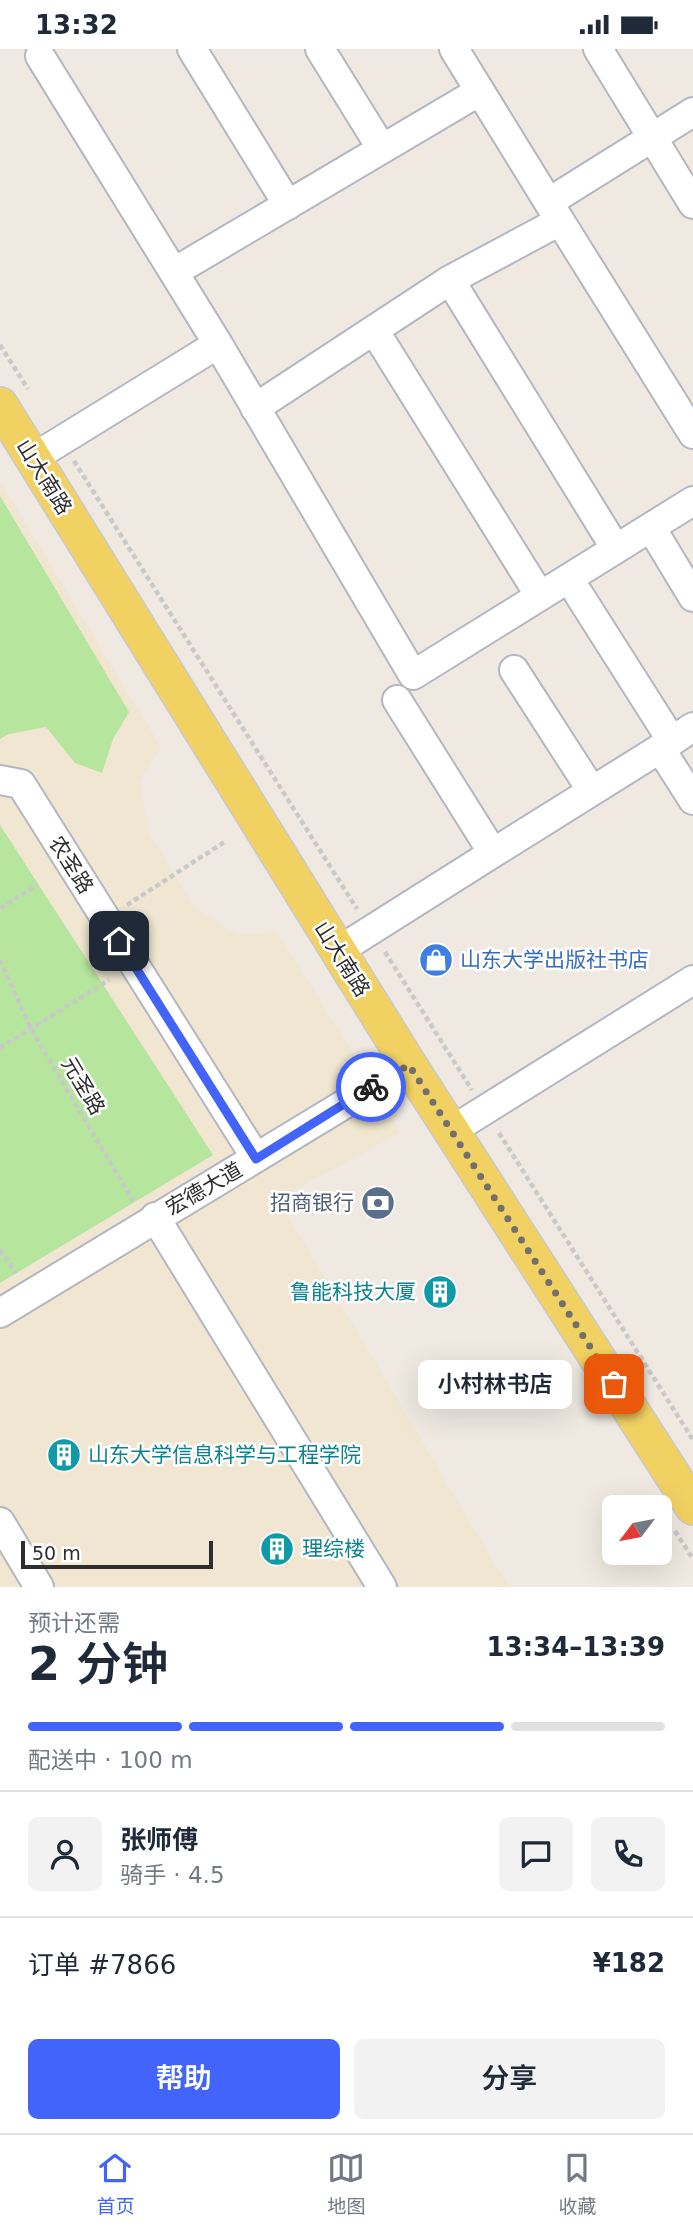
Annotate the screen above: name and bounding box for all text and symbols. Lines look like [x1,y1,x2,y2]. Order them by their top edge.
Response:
text: 13:32 [35,10,118,40]
street label: 山大南路 [12,435,76,519]
street label: 农圣路 [44,832,98,898]
pin [89,911,149,971]
street label: 山大南路 [310,917,374,1001]
icon: home [100,922,138,960]
shop icon: 山东大学出版社书店 [417,941,455,979]
place label: 山东大学出版社书店 [460,948,649,972]
courier [336,1052,406,1122]
street label: 元圣路 [56,1053,110,1119]
icon: bike [352,1068,390,1106]
street label: 宏德大道 [162,1158,246,1220]
bank icon: 招商银行 [359,1184,397,1222]
place label: 招商银行 [270,1191,354,1215]
building icon: 鲁能科技大厦 [421,1273,459,1311]
place label: 鲁能科技大厦 [290,1280,416,1304]
pin [584,1354,644,1414]
callout: 小村林书店 [418,1359,572,1409]
icon: bag [595,1365,633,1403]
text: 小村林书店 [438,1371,553,1397]
building icon: 山东大学信息科学与工程学院 [45,1436,83,1474]
place label: 山东大学信息科学与工程学院 [88,1443,361,1467]
north arrow [602,1495,672,1565]
map controls [602,1495,672,1565]
building icon: 理综楼 [258,1530,296,1568]
place label: 理综楼 [302,1537,365,1561]
scale bar [21,1538,214,1570]
text: 50 m [32,1542,81,1564]
text: 预计还需 [28,1610,120,1636]
text: 13:34–13:39 [486,1632,665,1662]
text: 2 分钟 [28,1637,168,1691]
text: 配送中 · 100 m [28,1747,193,1773]
button: person [28,1817,102,1891]
button: chat [499,1817,573,1891]
button: phone [591,1817,665,1891]
text: 张师傅 [120,1825,198,1855]
text: 骑手 · 4.5 [120,1862,225,1888]
text: ¥182 [593,1948,665,1978]
text: 订单 #7866 [28,1950,176,1980]
button: 帮助 [28,2039,340,2119]
button: 分享 [354,2039,665,2119]
tab: 首页 [96,2149,135,2218]
tab: 地图 [327,2149,366,2218]
tab: 收藏 [558,2149,597,2218]

